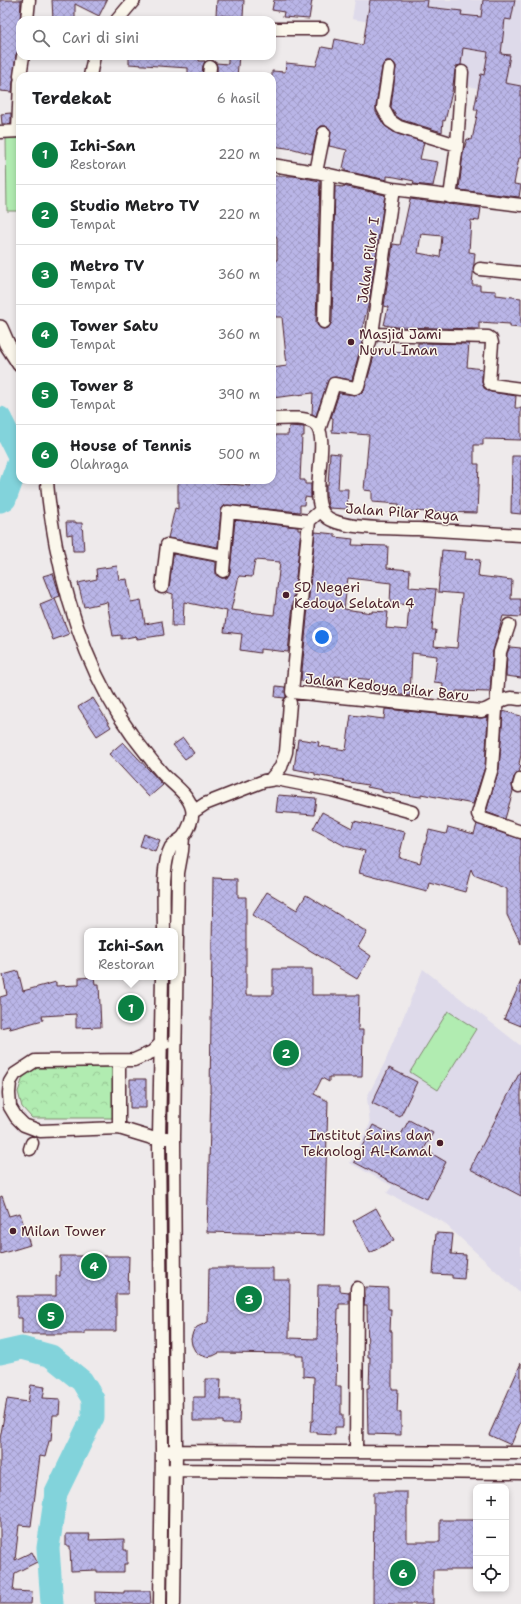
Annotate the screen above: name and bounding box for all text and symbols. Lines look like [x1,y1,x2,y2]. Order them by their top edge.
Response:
search box [16,16,276,60]
icon: search [30,27,52,49]
text: Cari di sini [62,28,139,48]
text: Terdekat [32,87,112,109]
text: 6 hasil [217,90,260,107]
text: Ichi-San [70,136,136,156]
text: 1 [42,146,48,163]
text: 220 m [218,146,260,163]
text: Restoran [70,156,126,173]
text: Studio Metro TV [70,196,199,216]
text: 2 [40,206,50,223]
text: 220 m [218,206,260,223]
street label: Jalan Pilar I [353,215,383,304]
text: Tempat [70,216,116,233]
text: Metro TV [70,256,144,276]
text: 3 [40,266,50,283]
text: 360 m [218,266,260,283]
text: Tempat [70,276,116,293]
text: Tower Satu [70,316,158,336]
place label: Masjid Jami Nurul Iman [359,325,442,359]
text: 4 [40,326,50,343]
text: 360 m [218,326,260,343]
text: Tempat [70,336,116,353]
marker: Masjid Jami Nurul Iman [346,337,356,347]
text: Tower 8 [70,376,134,396]
text: 5 [41,386,49,403]
text: 390 m [218,386,260,403]
text: Tempat [70,396,116,413]
text: House of Tennis [70,436,192,456]
text: 6 [40,446,50,463]
text: 500 m [218,446,260,463]
text: Olahraga [70,456,129,473]
street label: Jalan Pilar Raya [345,499,460,525]
place label: SD Negeri Kedoya Selatan 4 [294,578,415,612]
marker: SD Negeri Kedoya Selatan 4 [281,590,291,600]
your location [312,627,332,647]
street label: Jalan Kedoya Pilar Baru [304,669,470,705]
popup [84,928,178,980]
text: Ichi-San [98,936,164,956]
text: Restoran [98,956,155,973]
pin: 1 [118,993,144,1023]
pin: 2 [273,1038,299,1068]
place label: Institut Sains dan Teknologi Al-Kamal [301,1126,433,1160]
marker: Institut Sains dan Teknologi Al-Kamal [435,1138,445,1148]
place label: Milan Tower [21,1222,106,1240]
marker: Milan Tower [8,1226,18,1236]
pin: 4 [81,1251,107,1281]
pin: 3 [236,1284,262,1314]
pin: 5 [38,1301,64,1331]
map controls [473,1484,509,1592]
button: + [473,1484,509,1520]
button: − [473,1520,509,1556]
button: locate [473,1556,509,1592]
pin: 6 [390,1558,416,1588]

